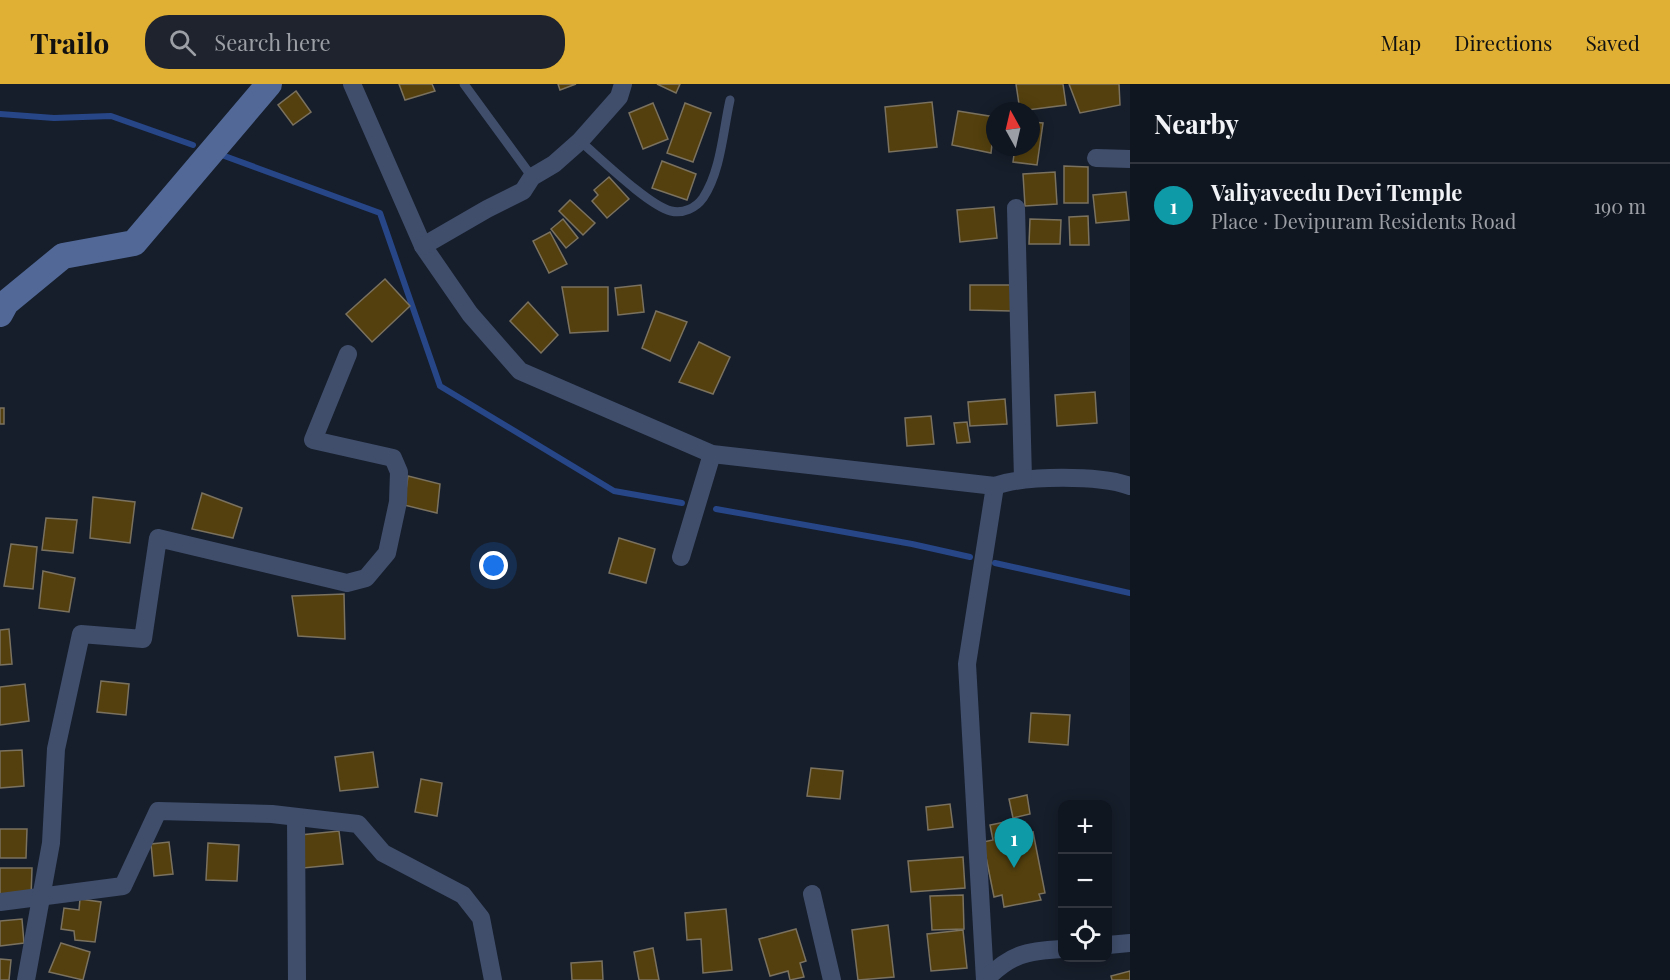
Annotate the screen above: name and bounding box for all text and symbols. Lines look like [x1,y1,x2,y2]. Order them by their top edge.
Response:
search box [145,15,565,69]
text: Trailo [30,24,109,61]
icon: search [166,26,199,59]
text: Search here [214,27,331,57]
text: Map [1380,28,1421,56]
text: Directions [1454,28,1552,56]
text: Saved [1585,28,1640,56]
north arrow [986,102,1040,156]
text: Nearby [1154,106,1239,141]
text: Valiyaveedu Devi Temple [1211,177,1462,207]
text: 1 [1170,192,1177,219]
text: 190 m [1594,192,1646,219]
text: Place · Devipuram Residents Road [1211,207,1516,234]
your location [479,551,508,580]
map controls [1058,800,1112,962]
button: + [1058,800,1112,854]
pin: 1 [994,818,1034,868]
button: − [1058,854,1112,908]
button: locate [1058,908,1112,962]

